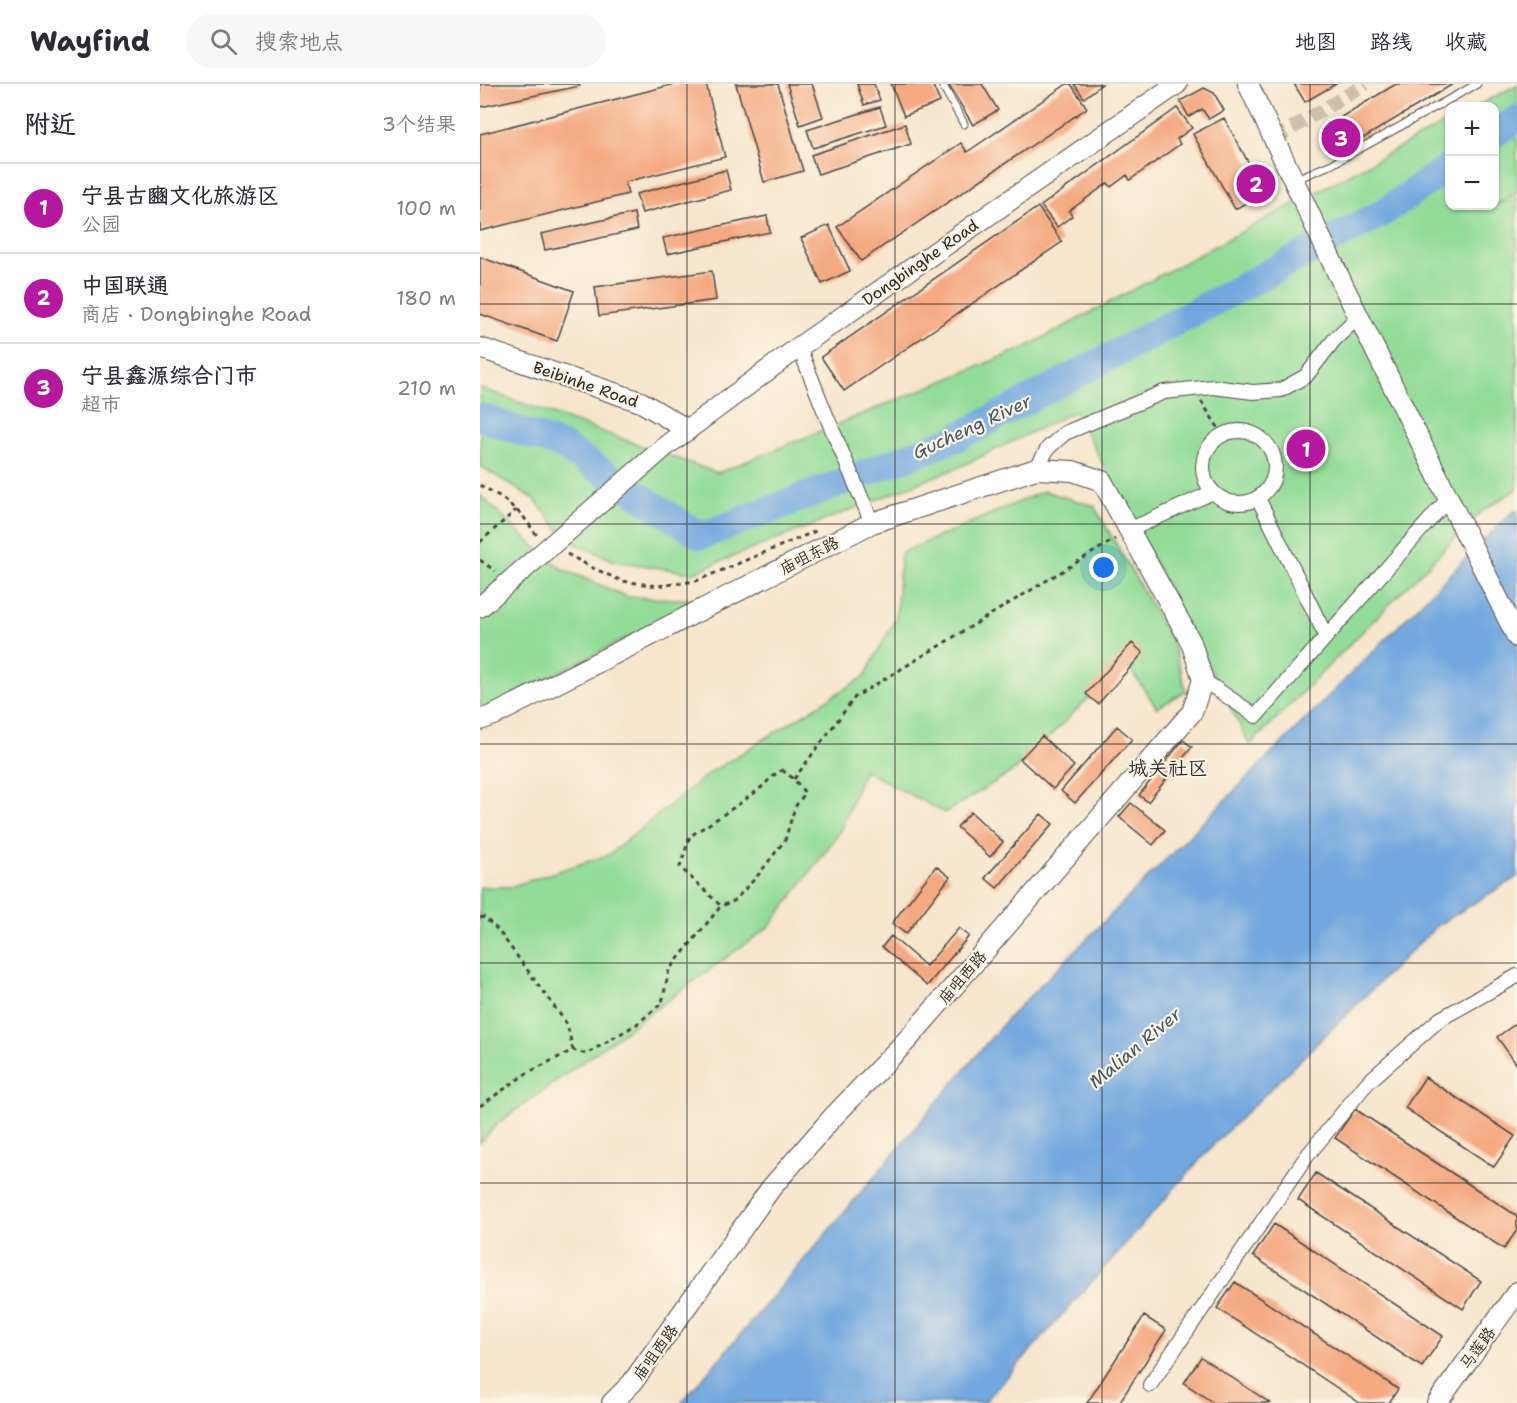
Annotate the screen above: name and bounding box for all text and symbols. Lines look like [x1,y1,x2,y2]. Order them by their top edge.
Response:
search box [186,14,606,68]
text: Wayfind [30,22,150,60]
icon: search [207,25,240,58]
text: 搜索地点 [255,27,343,56]
text: 地图 [1295,28,1337,56]
text: 路线 [1370,28,1412,56]
text: 收藏 [1445,28,1487,56]
map controls [1445,102,1499,210]
button: + [1445,102,1499,156]
text: 附近 [24,106,76,141]
text: 3个结果 [382,111,456,137]
pin: 3 [1322,116,1360,160]
button: − [1445,156,1499,210]
pin: 2 [1236,162,1276,206]
text: 宁县古豳文化旅游区 [81,181,279,210]
text: 1 [39,195,48,221]
text: 100 m [396,195,456,221]
text: 公园 [81,211,121,237]
street label: Dongbinghe Road [858,215,982,310]
text: 中国联通 [81,271,169,300]
text: 2 [37,285,51,311]
text: 180 m [396,285,456,311]
text: 商店 · Dongbinghe Road [81,301,312,327]
street label: Beibinhe Road [530,357,641,412]
text: 宁县鑫源综合门市 [81,361,257,390]
text: 3 [37,375,51,401]
text: 210 m [397,375,456,401]
water label: Gucheng River [909,389,1035,465]
text: 超市 [81,391,121,417]
pin: 1 [1286,426,1326,472]
street label: 庙咀东路 [776,532,843,579]
your location [1089,553,1118,582]
district label: 城关社区 [1128,755,1208,781]
street label: 庙咀西路 [933,946,991,1008]
water label: Malian River [1084,1002,1186,1094]
street label: 庙咀西路 [628,1320,683,1384]
street label: 马莲路 [1455,1323,1500,1374]

